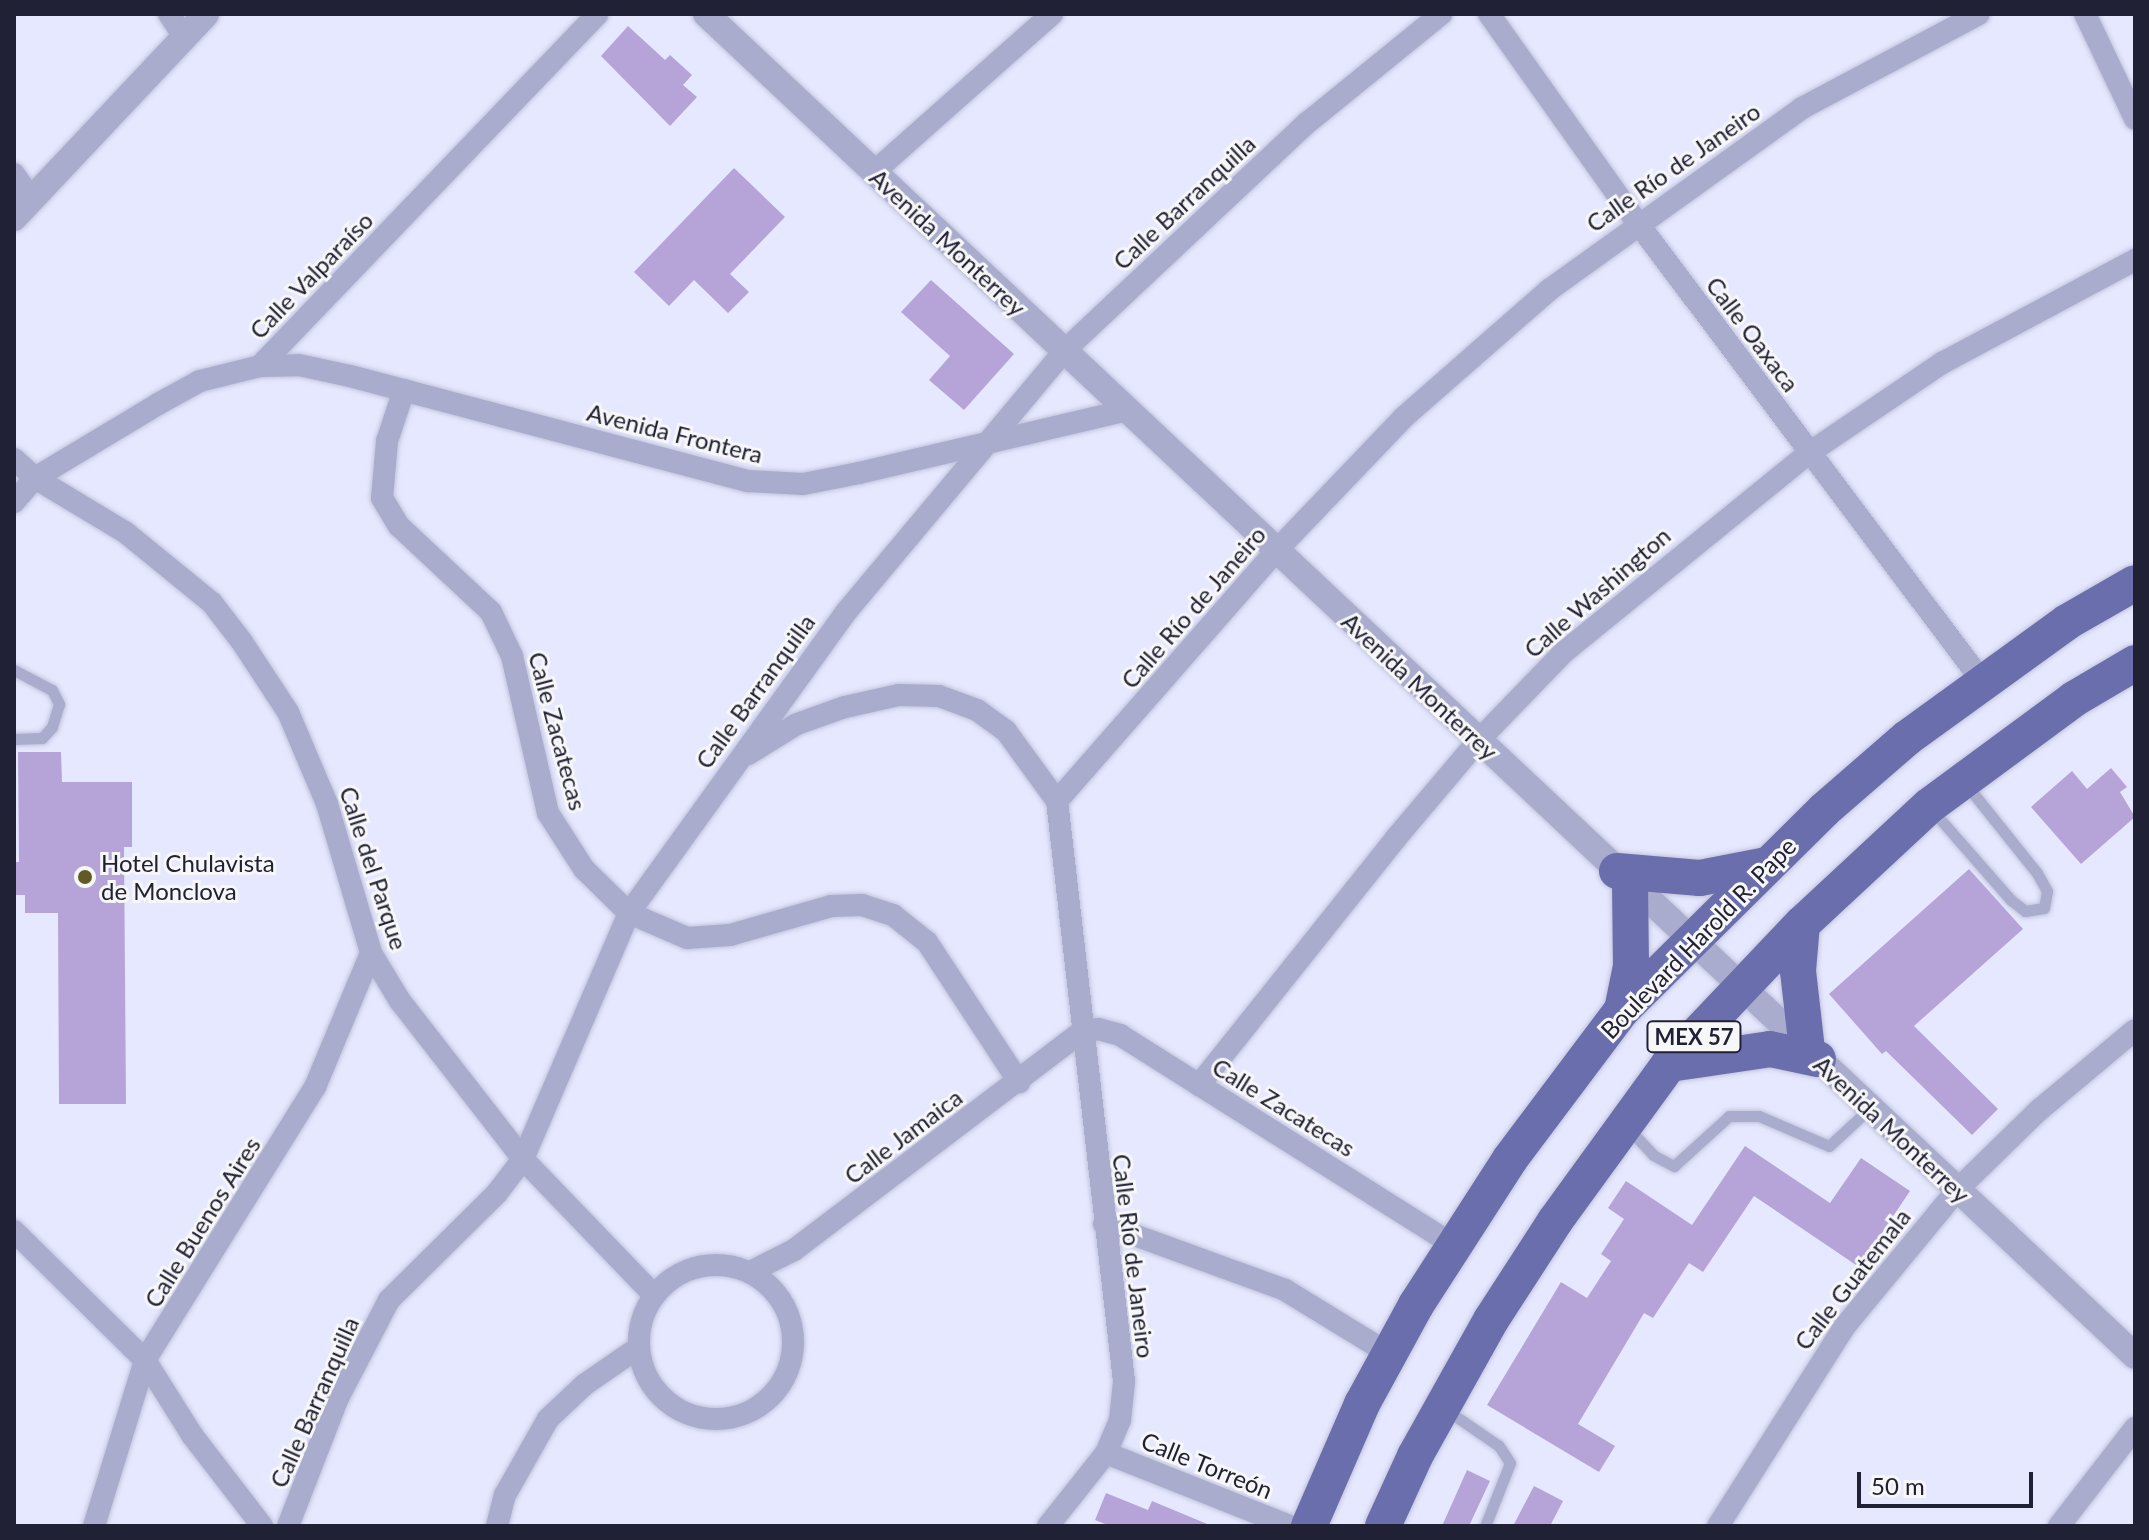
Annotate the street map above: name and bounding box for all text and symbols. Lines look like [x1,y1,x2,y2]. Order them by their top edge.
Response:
street label: Calle Río de Janeiro [1580,96,1766,238]
street label: Calle Barranquilla [1107,129,1261,275]
street label: Avenida Monterrey [864,162,1032,322]
street label: Calle Valparaíso [243,205,379,345]
street label: Calle Oaxaca [1701,271,1805,397]
street label: Avenida Frontera [584,397,766,469]
street label: Calle Río de Janeiro [1115,520,1271,694]
street label: Calle Washington [1518,521,1676,663]
street label: Avenida Monterrey [1336,606,1504,766]
street label: Calle Barranquilla [689,608,821,774]
street label: Calle Zacatecas [523,649,593,813]
street label: Calle del Parque [334,783,414,953]
street label: Boulevard Harold R. Pape [1594,832,1802,1044]
place label: Hotel Chulavista de Monclova [101,849,275,905]
marker: Hotel Chulavista de Monclova [76,868,94,886]
road number: MEX 57 [1646,1019,1742,1055]
street label: Avenida Monterrey [1808,1049,1976,1209]
street label: Calle Zacatecas [1207,1052,1361,1162]
street label: Calle Jamaica [838,1082,968,1190]
street label: Calle Buenos Aires [138,1131,266,1313]
street label: Calle Río de Janeiro [1107,1152,1161,1360]
street label: Calle Guatemala [1788,1203,1916,1355]
street label: Calle Barranquilla [263,1312,365,1492]
street label: Calle Torreón [1137,1425,1277,1505]
scale bar [1861,1456,2037,1506]
text: 50 m [1871,1471,1925,1500]

